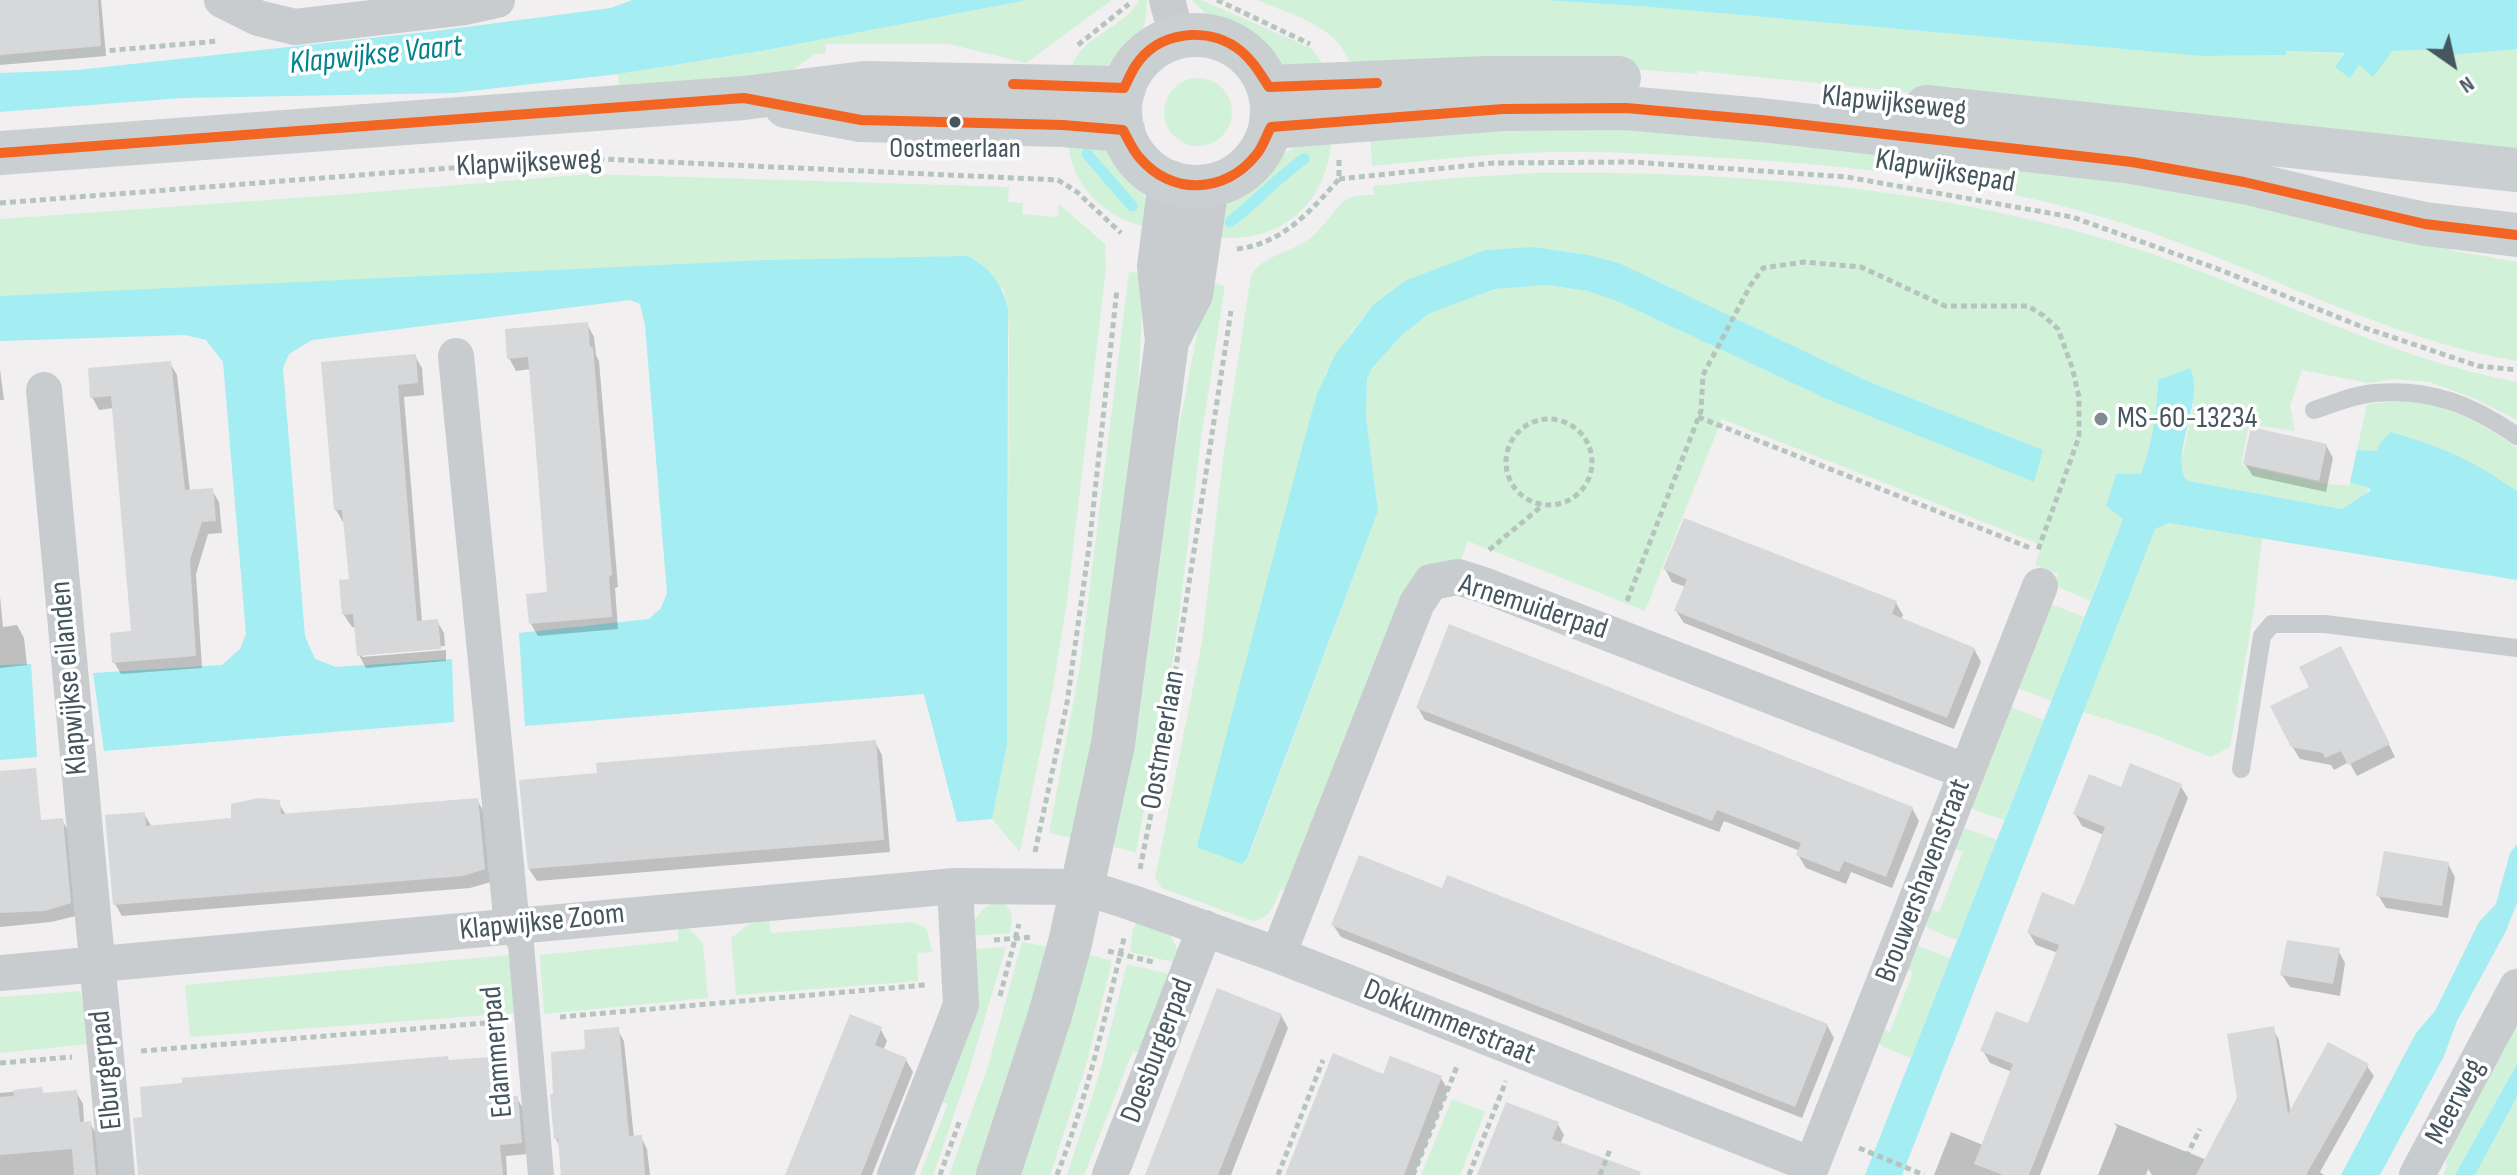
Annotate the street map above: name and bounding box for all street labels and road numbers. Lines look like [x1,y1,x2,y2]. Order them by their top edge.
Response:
street label: Klapwijkseweg [1820,79,1968,129]
street label: Klapwijkseweg [455,142,603,186]
street label: Klapwijksepad [1872,142,2018,202]
street label: Arnemuiderpad [1454,567,1612,649]
street label: Klapwijkse eilanden [44,580,96,776]
street label: Oostmeerlaan [1134,668,1194,812]
street label: Brouwershavenstraat [1869,774,1979,988]
street label: Klapwijkse Zoom [458,896,626,950]
street label: Dokkummerstraat [1358,972,1540,1074]
street label: Doesburgerpad [1114,974,1202,1128]
street label: Edammerpad [474,985,522,1119]
street label: Elburgerpad [83,1009,131,1131]
street label: Meerweg [2419,1053,2493,1151]

